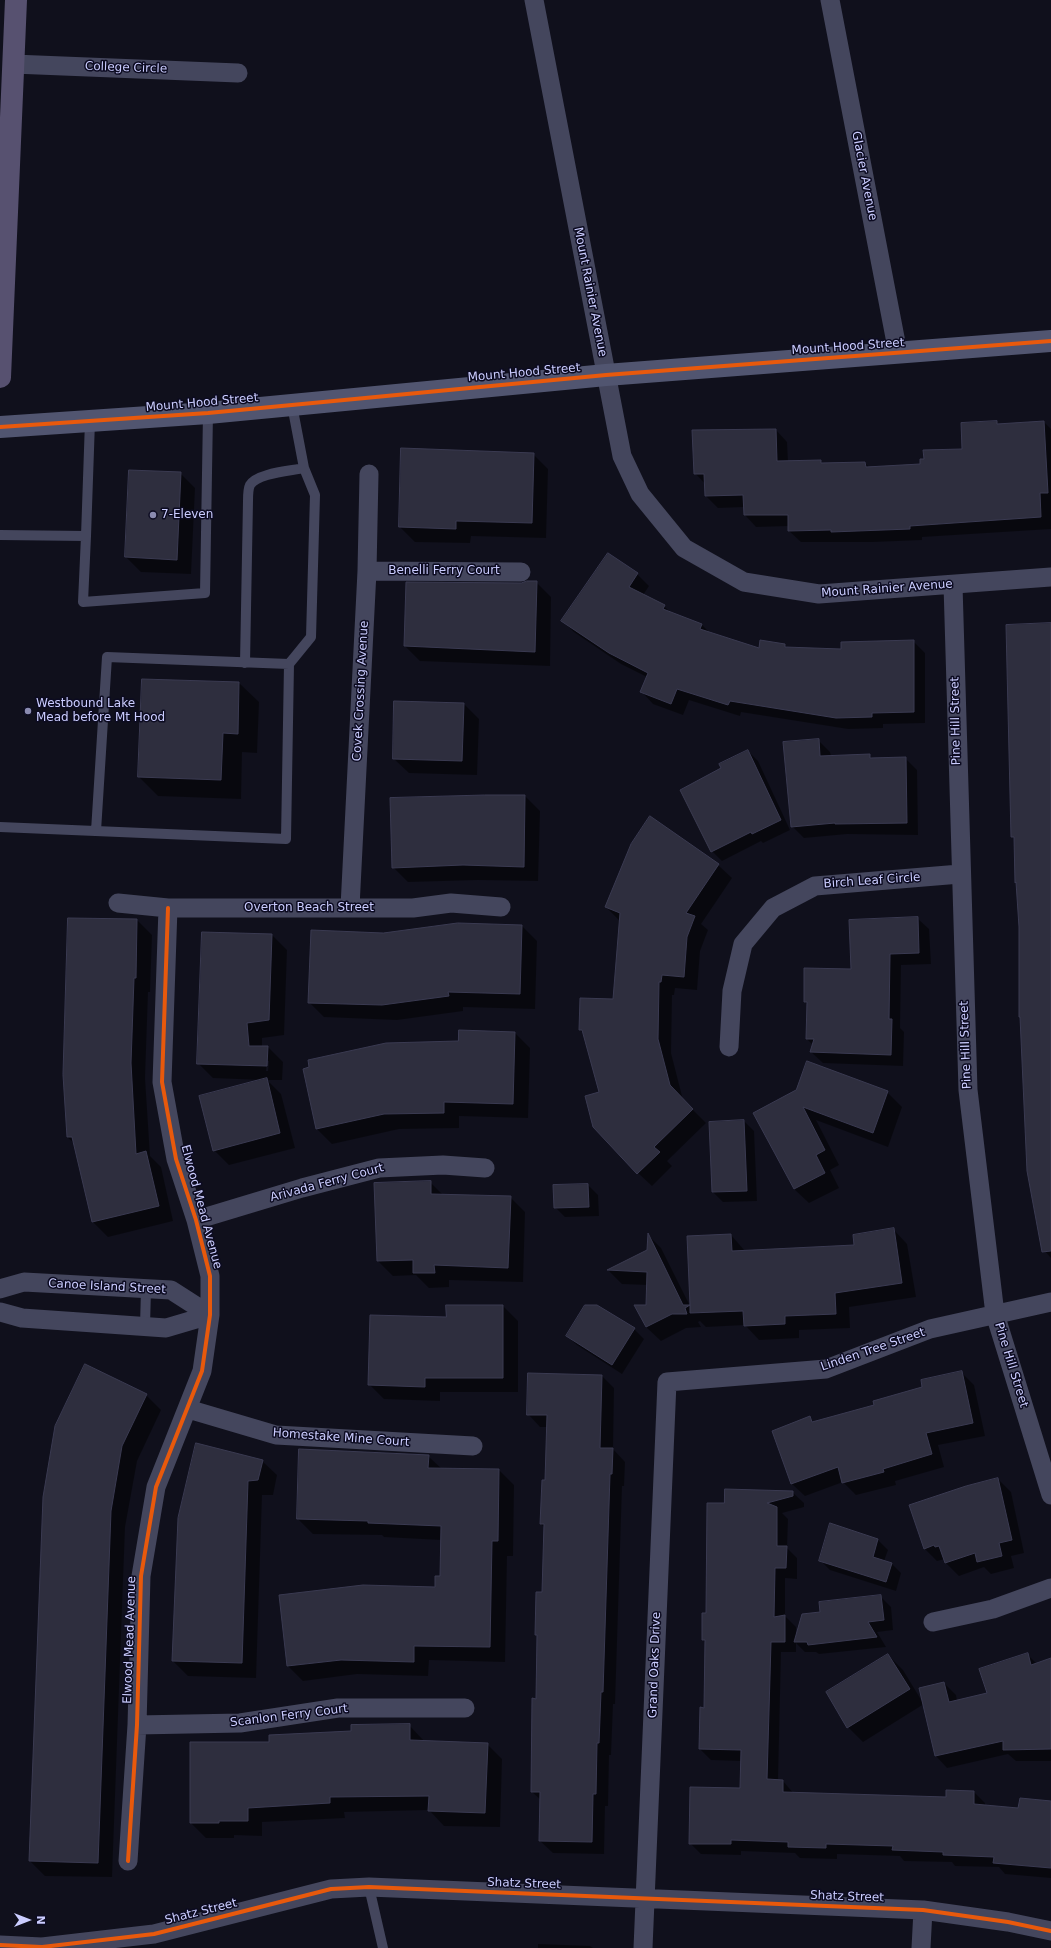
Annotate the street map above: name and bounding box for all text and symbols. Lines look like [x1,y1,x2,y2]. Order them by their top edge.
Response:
street label: College Circle [85,59,167,77]
street label: Glacier Avenue [848,130,880,222]
street label: Mount Rainier Avenue [570,226,610,358]
street label: Mount Hood Street [791,336,905,358]
street label: Mount Hood Street [467,361,581,385]
street label: Mount Hood Street [145,391,259,415]
place label: 7-Eleven [161,508,213,522]
marker: 7-Eleven [148,510,158,520]
street label: Benelli Ferry Court [388,564,500,578]
street label: Mount Rainier Avenue [821,577,953,601]
street label: Covek Crossing Avenue [350,620,372,762]
street label: Pine Hill Street [948,677,964,765]
place label: Westbound Lake Mead before Mt Hood [36,697,165,725]
marker: Westbound Lake Mead before Mt Hood [23,706,33,716]
street label: Birch Leaf Circle [823,870,921,892]
street label: Overton Beach Street [244,901,374,915]
street label: Pine Hill Street [957,1001,975,1089]
street label: Elwood Mead Avenue [177,1143,225,1271]
street label: Arivada Ferry Court [269,1161,385,1205]
street label: Canoe Island Street [48,1277,166,1297]
street label: Pine Hill Street [991,1321,1031,1409]
street label: Linden Tree Street [819,1325,927,1375]
street label: Homestake Mine Court [272,1426,410,1450]
street label: Elwood Mead Avenue [121,1576,139,1704]
street label: Grand Oaks Drive [646,1612,664,1718]
street label: Scanlon Ferry Court [229,1702,349,1730]
street label: Shatz Street [487,1876,561,1892]
street label: Shatz Street [810,1889,884,1905]
street label: Shatz Street [163,1896,239,1928]
north arrow [8,1900,48,1940]
text: N [34,1915,47,1925]

